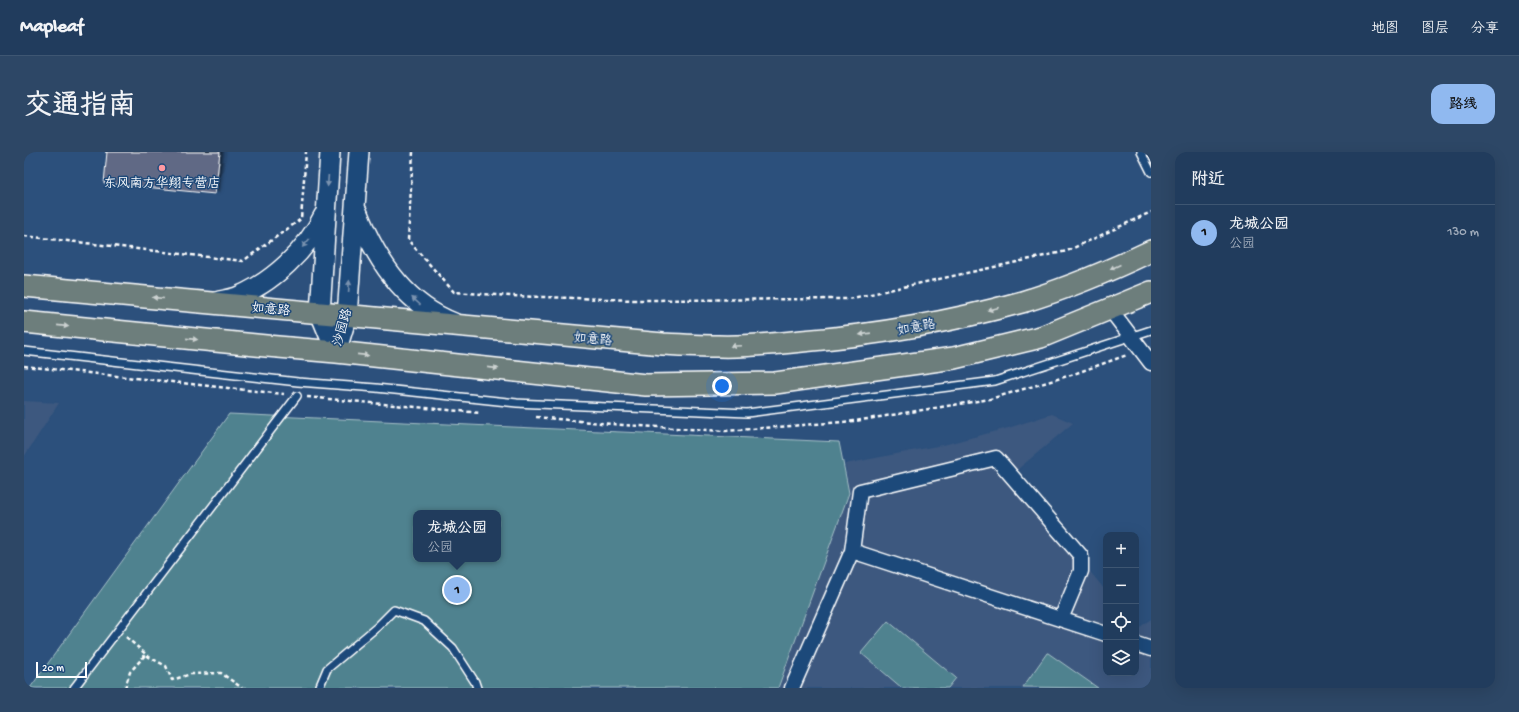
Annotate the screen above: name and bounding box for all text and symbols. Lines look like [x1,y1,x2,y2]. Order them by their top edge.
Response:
text: Mapleaf [20,16,83,39]
text: 地图 [1371,21,1399,38]
text: 图层 [1421,21,1449,38]
text: 分享 [1471,21,1499,38]
button: 路线 [1431,84,1495,124]
text: 交通指南 [24,91,136,124]
marker: 东风南方华翔专营店 [157,163,167,173]
text: 附近 [1191,171,1225,191]
one-way arrow [325,175,331,188]
place label: 东风南方华翔专营店 [103,176,221,192]
text: 龙城公园 [1229,216,1289,234]
text: 1 [1201,225,1207,240]
text: 130 m [1447,225,1479,240]
text: 公园 [1229,237,1255,252]
one-way arrow [301,238,310,248]
one-way arrow [1110,264,1121,270]
one-way arrow [346,280,353,292]
one-way arrow [152,295,165,301]
one-way arrow [411,297,422,306]
street label: 如意路 [251,299,291,320]
one-way arrow [986,306,998,312]
street label: 沙园路 [330,307,356,349]
street label: 如意路 [896,315,937,340]
one-way arrow [57,323,69,329]
street label: 如意路 [573,329,613,350]
one-way arrow [859,331,871,337]
one-way arrow [186,336,198,342]
one-way arrow [730,342,742,349]
one-way arrow [357,351,369,358]
one-way arrow [487,365,499,372]
your location [712,376,732,396]
popup [413,510,501,562]
text: 龙城公园 [427,520,487,538]
map controls [1103,532,1139,676]
button: + [1103,532,1139,568]
text: 公园 [427,541,453,556]
button: − [1103,568,1139,604]
pin: 1 [444,575,470,605]
button: locate [1103,604,1139,640]
button: layers [1103,640,1139,676]
scale bar [36,660,87,679]
text: 20 m [42,663,64,675]

